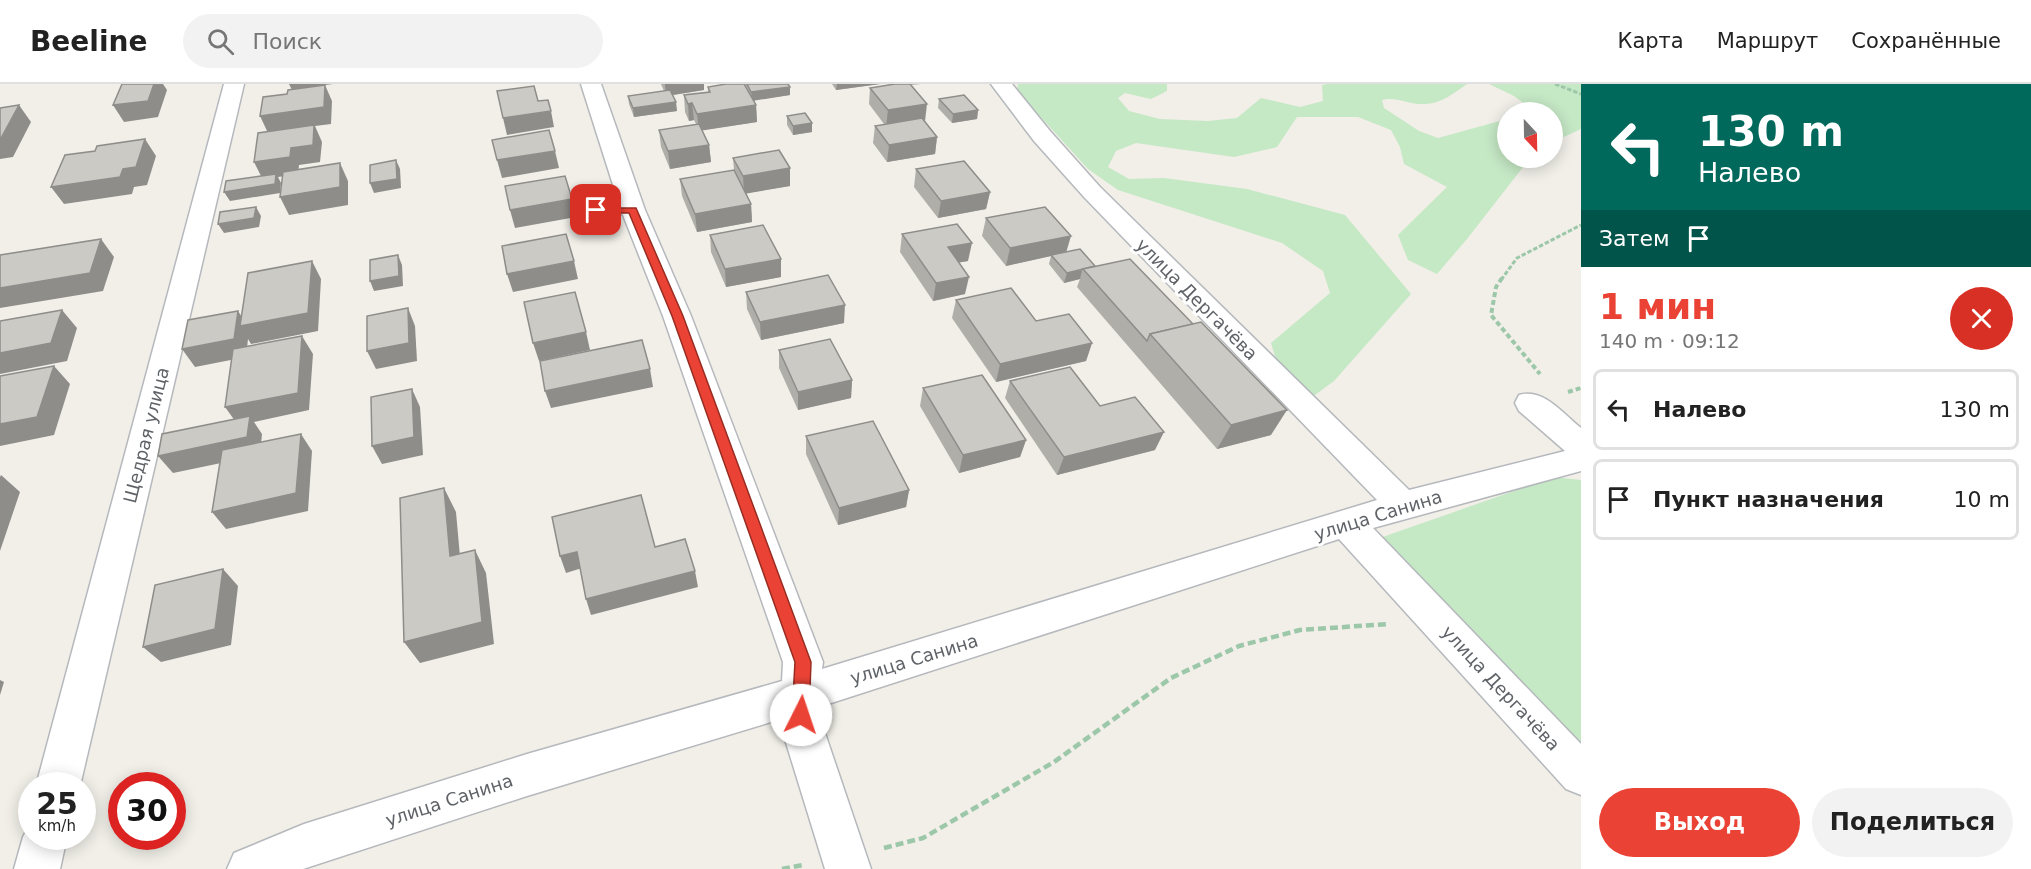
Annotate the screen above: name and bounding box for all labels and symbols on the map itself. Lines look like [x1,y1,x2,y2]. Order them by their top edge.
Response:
north arrow [1497,102,1563,168]
pin [570,184,621,235]
street label: улица Дергачёва [1132,234,1262,364]
street label: Щедрая улица [119,365,173,505]
street label: улица Санина [1311,486,1445,544]
street label: улица Дергачёва [1438,621,1564,755]
street label: улица Санина [847,630,981,688]
position arrow [769,683,833,747]
street label: улица Санина [383,770,515,830]
speed limit sign: 30 [108,772,186,850]

